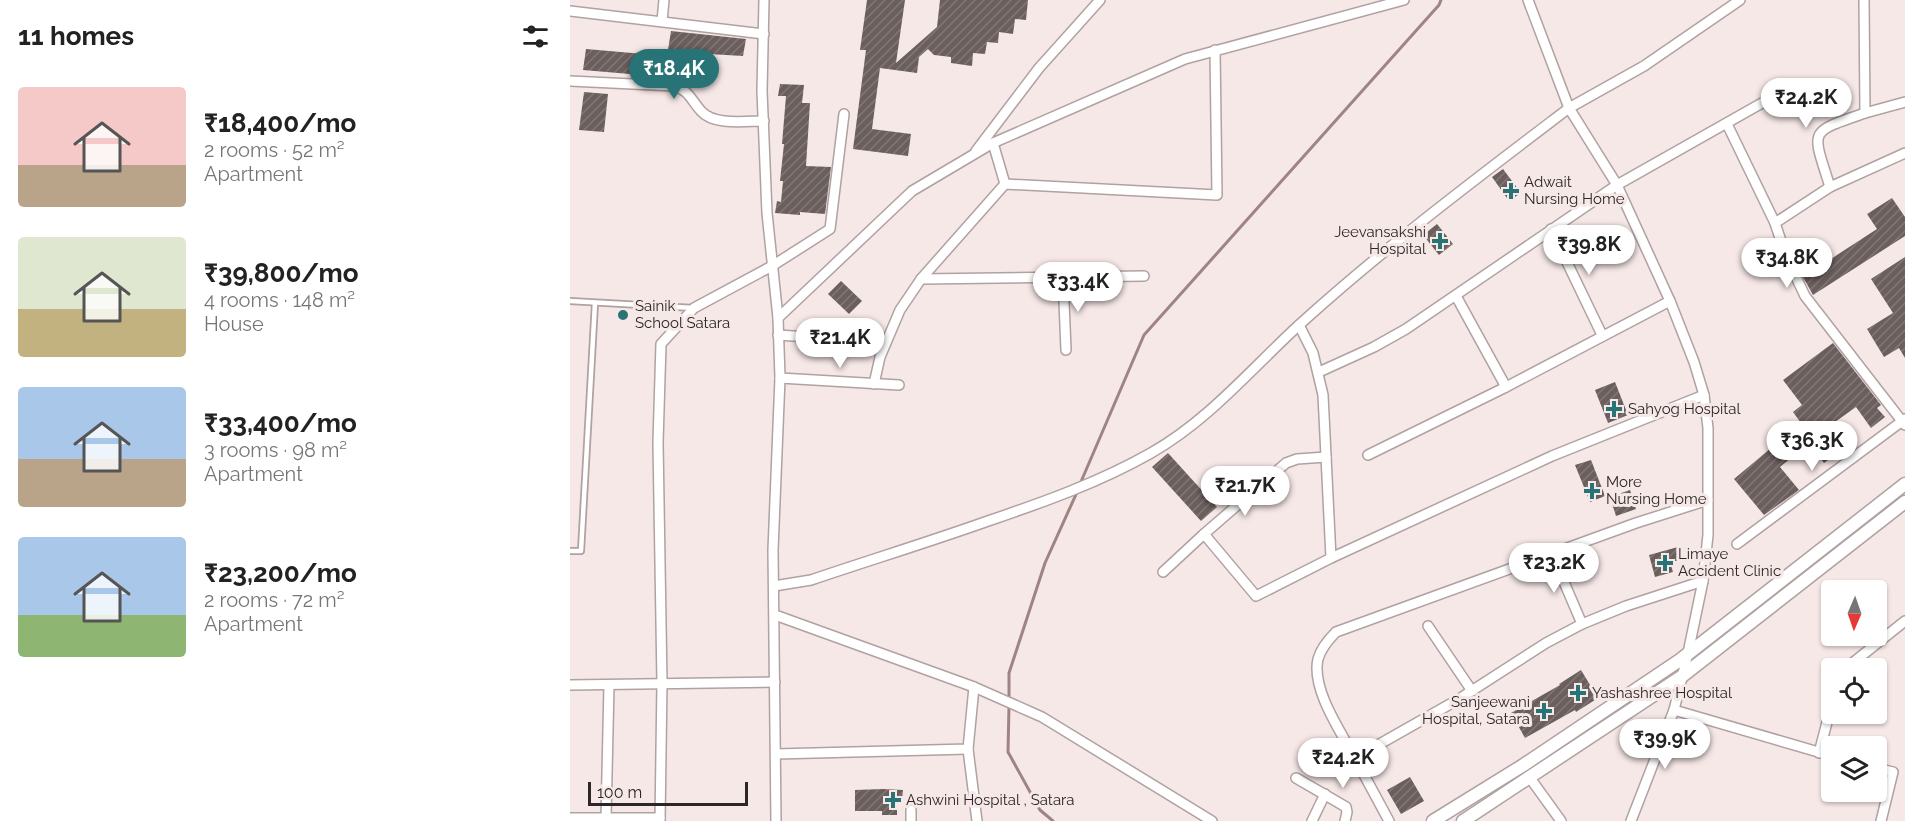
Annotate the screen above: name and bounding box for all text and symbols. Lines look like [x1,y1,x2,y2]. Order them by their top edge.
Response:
icon: filters [519,20,552,53]
text: 11 homes [18,21,134,51]
pin: ₹18.4K [625,49,723,100]
text: ₹18.4K [643,56,705,80]
pin: ₹24.2K [1757,78,1855,129]
text: ₹24.2K [1775,85,1837,109]
text: ₹18,400/mo [204,108,356,138]
icon: home [66,111,138,183]
text: 2 rooms · 52 m² [204,138,345,162]
text: Apartment [204,162,303,186]
place label: Adwait Nursing Home [1524,173,1625,208]
marker: Adwait Nursing Home [1502,182,1520,200]
place label: Jeevansakshi Hospital [1334,223,1427,258]
pin: ₹39.8K [1540,225,1638,276]
marker: Jeevansakshi Hospital [1431,232,1449,250]
text: ₹39.8K [1557,232,1621,256]
pin: ₹34.8K [1738,238,1836,289]
text: ₹34.8K [1755,245,1819,269]
text: ₹39,800/mo [204,258,358,288]
icon: home [66,261,138,333]
pin: ₹33.4K [1029,262,1127,313]
text: ₹33.4K [1047,269,1109,293]
text: 4 rooms · 148 m² [204,288,355,312]
place label: Sainik School Satara [635,297,730,332]
marker: Sainik School Satara [616,308,630,322]
text: House [204,312,264,336]
pin: ₹21.4K [791,318,889,369]
text: ₹21.4K [809,325,871,349]
marker: Sahyog Hospital [1605,400,1623,418]
place label: Sahyog Hospital [1628,400,1742,418]
text: ₹33,400/mo [204,408,357,438]
icon: home [66,411,138,483]
pin: ₹36.3K [1763,421,1861,472]
text: ₹36.3K [1780,428,1844,452]
text: 3 rooms · 98 m² [204,438,347,462]
text: Apartment [204,462,303,486]
pin: ₹21.7K [1196,466,1294,517]
text: ₹21.7K [1215,473,1275,497]
place label: More Nursing Home [1606,473,1707,508]
marker: More Nursing Home [1583,482,1601,500]
pin: ₹23.2K [1505,543,1603,594]
place label: Limaye Accident Clinic [1678,545,1781,580]
text: ₹23.2K [1523,550,1585,574]
marker: Limaye Accident Clinic [1656,554,1674,572]
text: ₹23,200/mo [204,558,357,588]
icon: home [66,561,138,633]
north arrow [1821,580,1887,646]
map controls [1821,580,1887,802]
text: 2 rooms · 72 m² [204,588,344,612]
text: Apartment [204,612,303,636]
button: locate [1821,658,1887,724]
marker: Yashashree Hospital [1569,684,1587,702]
place label: Yashashree Hospital [1592,684,1733,702]
place label: Sanjeewani Hospital, Satara [1422,693,1530,728]
marker: Sanjeewani Hospital, Satara [1535,702,1553,720]
pin: ₹39.9K [1616,719,1714,770]
text: ₹39.9K [1633,726,1697,750]
button: layers [1821,736,1887,802]
pin: ₹24.2K [1294,738,1392,789]
text: ₹24.2K [1312,745,1374,769]
scale bar [588,779,748,806]
text: 100 m [597,783,642,802]
marker: Ashwini Hospital , Satara [884,791,902,809]
place label: Ashwini Hospital , Satara [906,791,1074,809]

